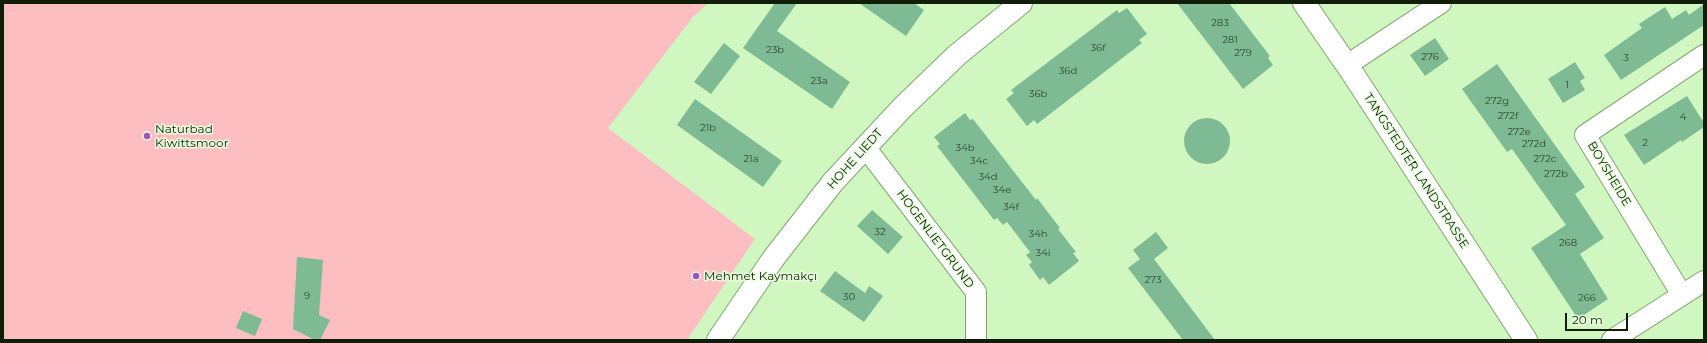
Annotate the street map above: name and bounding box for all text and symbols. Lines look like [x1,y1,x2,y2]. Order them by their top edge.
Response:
house number: 283 [1211,17,1229,29]
house number: 281 [1222,34,1238,46]
house number: 36f [1090,42,1106,54]
house number: 23b [766,44,784,56]
house number: 279 [1234,47,1252,59]
house number: 276 [1421,51,1439,63]
house number: 3 [1623,52,1629,64]
house number: 36d [1059,65,1077,77]
house number: 23a [810,75,828,87]
house number: 1 [1565,79,1569,91]
house number: 36b [1029,88,1047,100]
street label: TANGSTEDTER LANDSTRASSE [1360,91,1472,251]
house number: 272g [1485,95,1509,107]
house number: 272f [1498,110,1518,122]
house number: 4 [1680,111,1686,123]
place label: Naturbad Kiwittsmoor [155,122,228,150]
house number: 21b [700,122,716,134]
street label: HOHE LIEDT [824,126,886,192]
house number: 272e [1507,126,1531,138]
marker: Naturbad Kiwittsmoor [142,131,152,141]
house number: 2 [1642,137,1648,149]
house number: 272d [1522,138,1546,150]
street label: BOYSHEIDE [1584,139,1634,209]
house number: 34b [955,142,975,154]
house number: 21a [743,153,759,165]
house number: 272c [1534,153,1556,165]
house number: 34c [970,155,988,167]
house number: 272b [1544,168,1568,180]
house number: 34d [978,171,998,183]
house number: 34e [993,184,1011,196]
street label: HOGENLIETGRUND [893,187,977,291]
house number: 34f [1003,201,1019,213]
house number: 32 [874,226,886,238]
house number: 34h [1028,228,1048,240]
house number: 268 [1559,237,1577,249]
house number: 34i [1036,247,1050,259]
place label: Mehmet Kaymakçı [704,269,817,283]
marker: Mehmet Kaymakçı [691,271,701,281]
house number: 273 [1144,274,1162,286]
house number: 9 [304,290,310,302]
house number: 30 [843,291,855,303]
house number: 266 [1578,292,1596,304]
scale bar [1567,305,1630,331]
text: 20 m [1572,312,1603,327]

